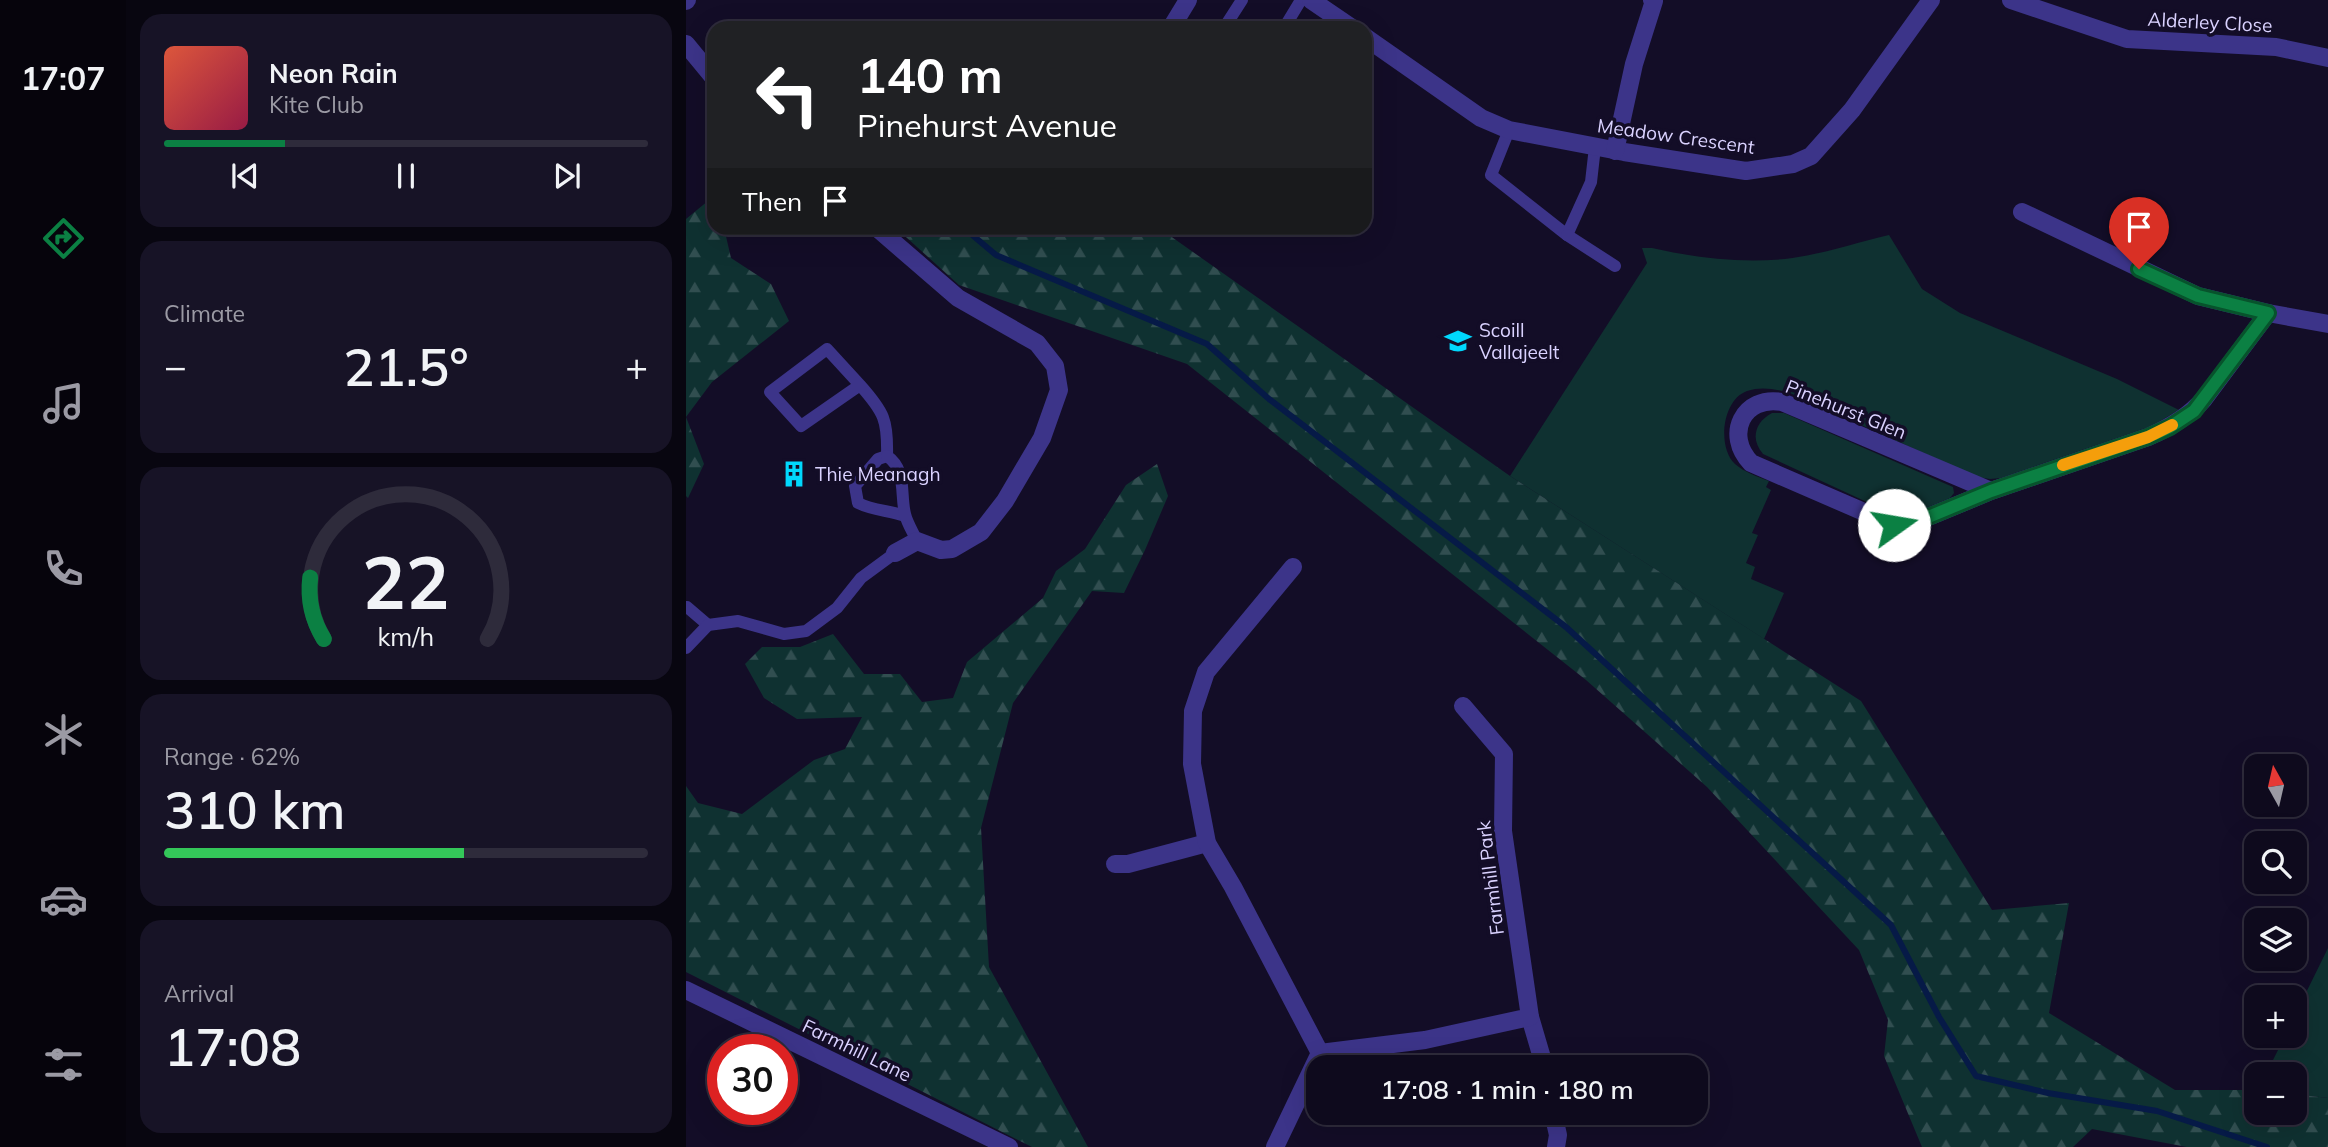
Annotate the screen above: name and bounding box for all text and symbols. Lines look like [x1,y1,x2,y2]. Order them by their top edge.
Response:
street label: Alderley Close [2147,7,2273,37]
text: 140 m [857,44,1003,105]
icon: left [742,49,833,140]
text: Neon Rain [269,57,398,90]
text: 17:07 [21,58,105,98]
text: Kite Club [269,90,364,119]
text: Pinehurst Avenue [857,105,1117,145]
street label: Meadow Crescent [1596,113,1756,159]
icon: previous [226,157,264,195]
icon: pause [387,157,425,195]
icon: next [548,157,586,195]
icon: arrive [816,182,854,220]
text: Then [742,185,802,218]
pin [2109,197,2169,269]
icon: arrive [2120,208,2158,246]
icon: directions [39,214,88,263]
text: Climate [164,299,245,328]
place label: Scoill Vallajeelt [1479,318,1560,364]
school or university icon: Scoill Vallajeelt [1443,326,1473,356]
text: 21.5° [343,334,469,399]
text: − [164,342,187,390]
text: + [625,342,648,390]
street label: Pinehurst Glen [1782,374,1910,444]
icon: music [39,379,88,428]
building icon: Thie Meanagh [779,459,809,489]
place label: Thie Meanagh [815,462,941,486]
position arrow [1857,488,1931,562]
text: 22 [362,537,450,628]
icon: phone [39,544,88,593]
text: km/h [378,621,434,652]
icon: climate [39,710,88,759]
text: Range · 62% [164,742,300,771]
north arrow [2244,754,2306,817]
map controls [2244,754,2307,1125]
text: 310 km [164,777,345,842]
street label: Farmhill Park [1471,819,1509,937]
button: search [2244,831,2307,894]
icon: car [39,875,88,924]
button: layers [2244,908,2307,971]
text: Arrival [164,979,234,1008]
button: + [2244,985,2307,1048]
street label: Farmhill Lane [799,1013,915,1087]
text: 17:08 [164,1014,301,1079]
speed limit sign: 30 [707,1034,798,1125]
icon: filters [39,1040,88,1089]
button: − [2244,1062,2307,1125]
text: 17:08 · 1 min · 180 m [1380,1073,1634,1106]

